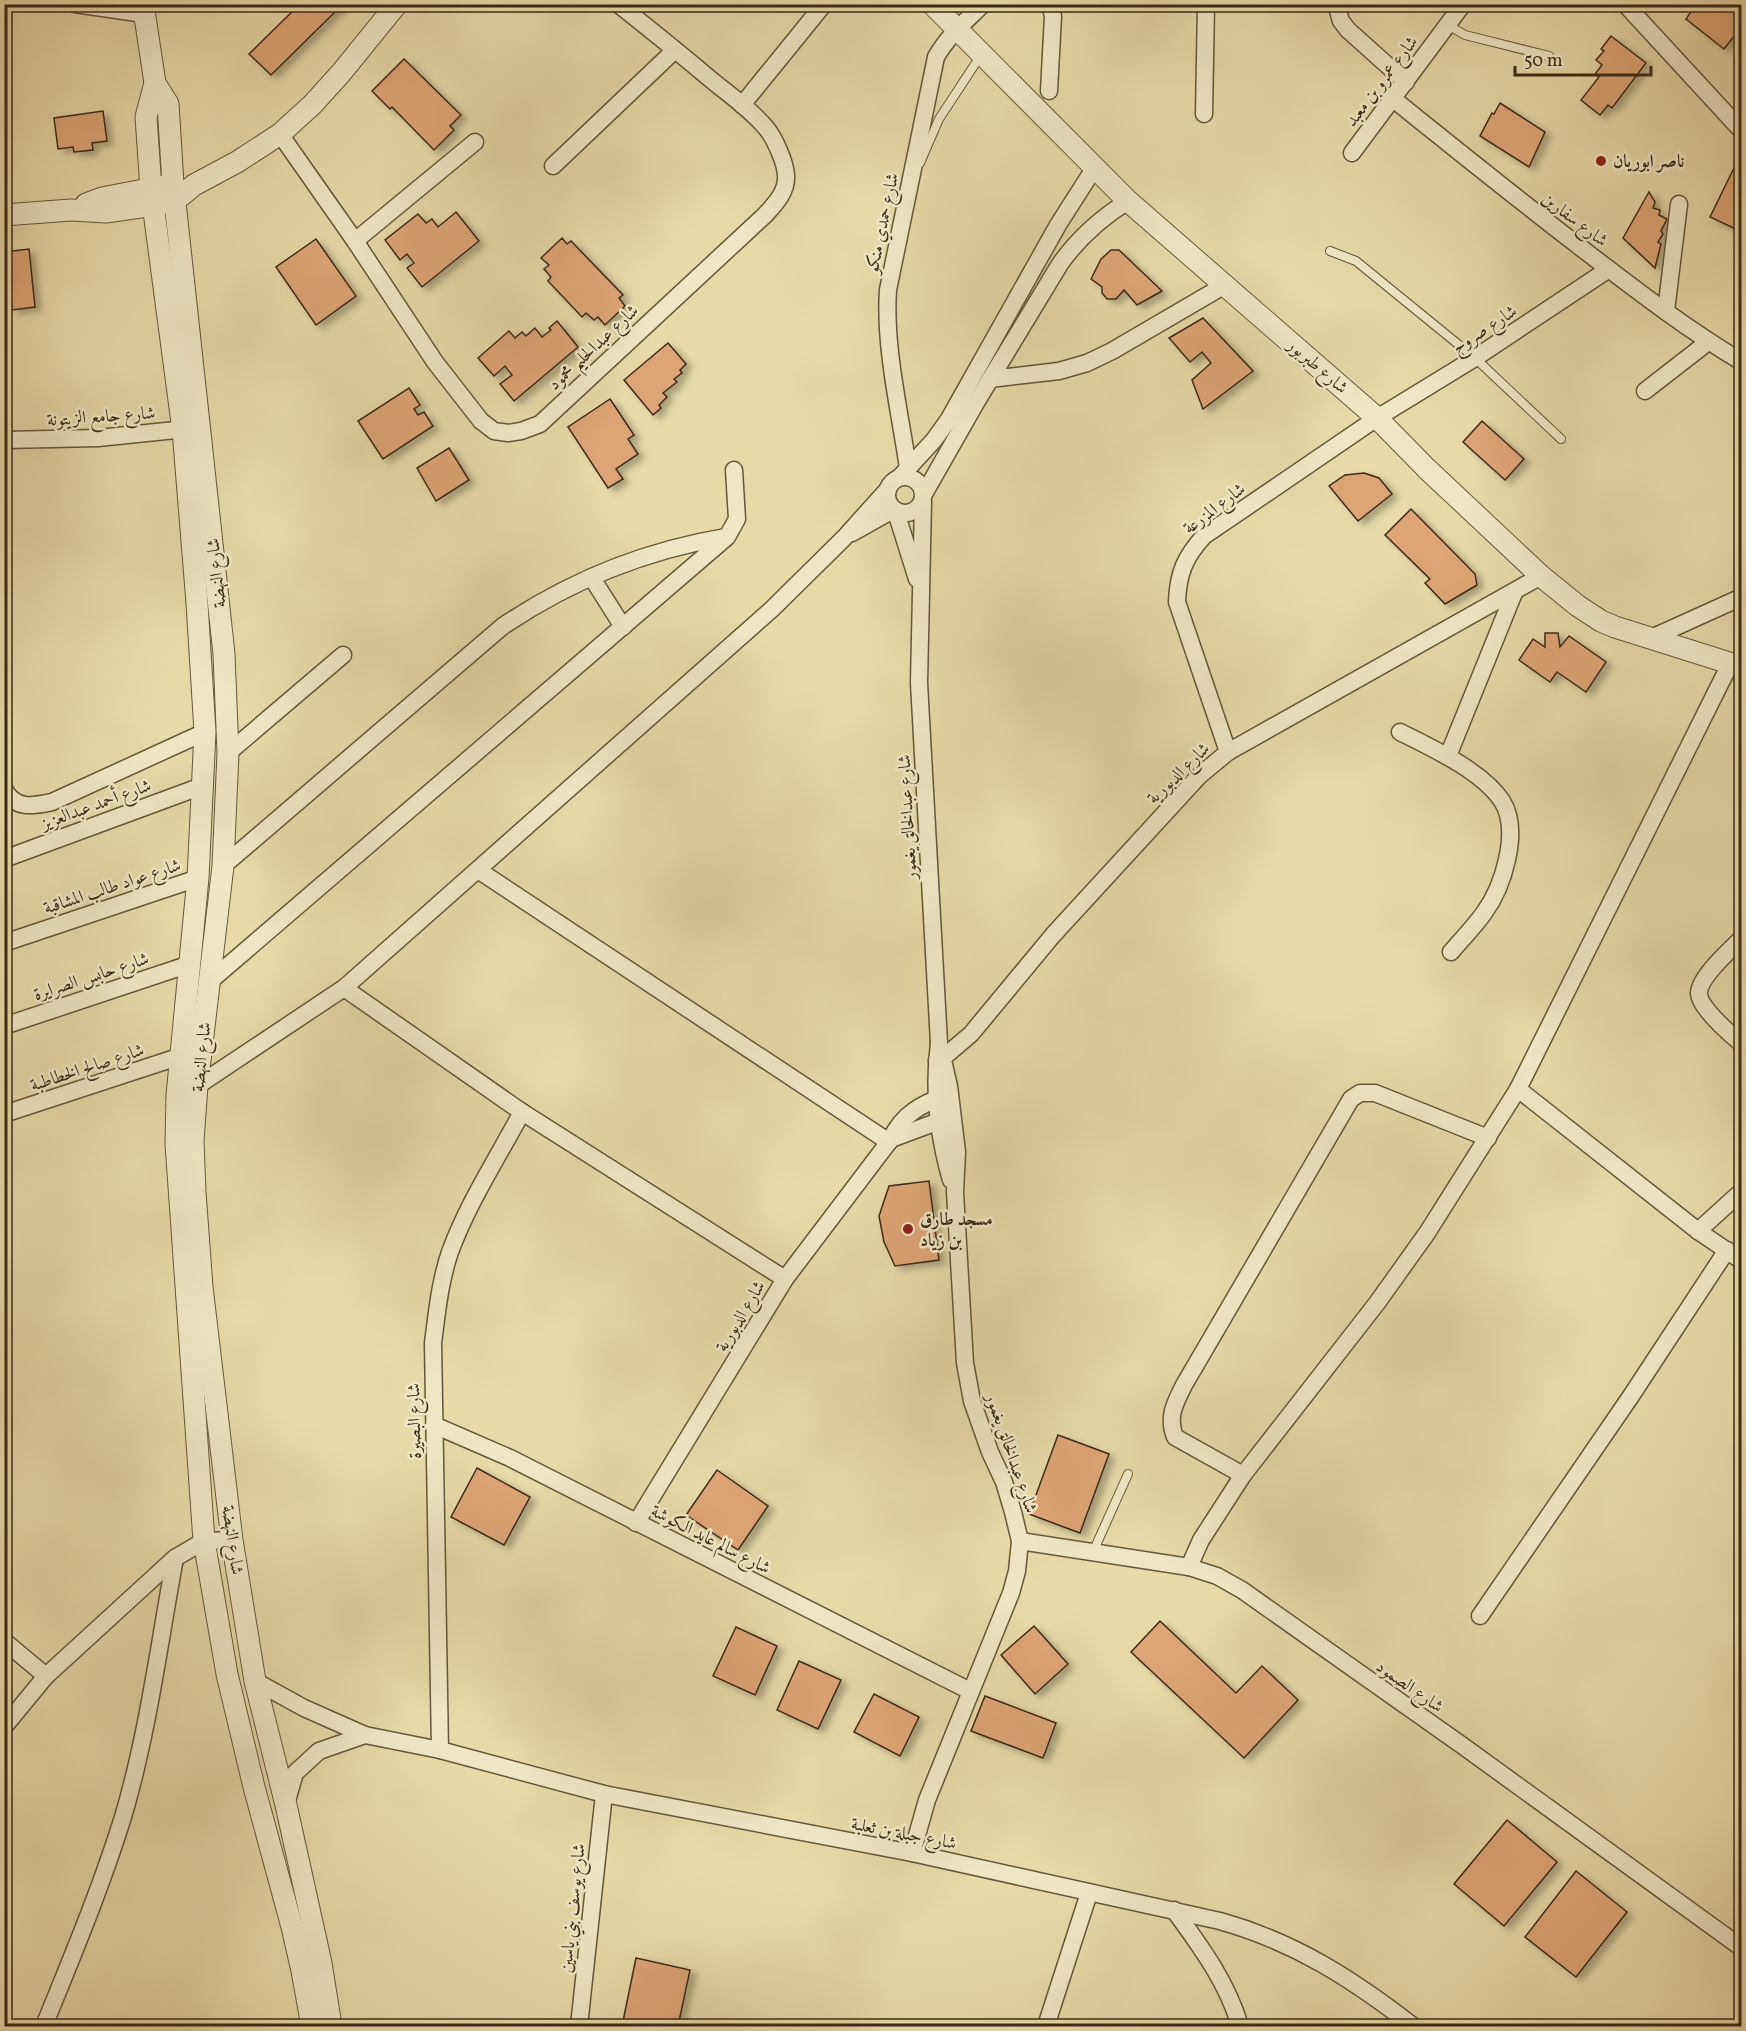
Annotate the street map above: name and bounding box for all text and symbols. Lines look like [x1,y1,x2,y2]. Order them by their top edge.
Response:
street label: شارع عمرو بن معبد [1340,31,1425,133]
scale bar [1515,39,1652,77]
text: 50 m [1524,49,1563,74]
place label: ناصر ابوريان [1613,150,1684,175]
marker: ناصر ابوريان [1594,154,1608,168]
street label: شارع حمدي منكو [860,171,907,278]
street label: شارع سفارين [1535,187,1613,254]
street label: شارع عبدالحليم محمود [543,299,648,400]
street label: شارع صروح [1447,300,1524,362]
street label: شارع طبربور [1279,332,1353,401]
street label: شارع جامع الزيتونة [46,401,156,436]
street label: شارع المزرعة [1178,477,1252,542]
street label: شارع النهضة [201,537,235,609]
street label: شارع الدبورية [1142,738,1217,811]
street label: شارع عبدالخالق يغمور [893,754,925,882]
street label: شارع أحمد عبدالعزيز [35,772,155,839]
street label: شارع عواد طالب المشاقبة [40,853,185,922]
street label: شارع حابس الصرايرة [31,947,153,1009]
street label: شارع النهضة [186,1021,220,1093]
street label: شارع صالح الخطاطبة [27,1038,148,1101]
place label: مسجد طارق بن زياد [920,1208,993,1254]
marker: مسجد طارق بن زياد [901,1222,915,1236]
street label: شارع الدبورية [710,1276,773,1358]
street label: شارع البصيرة [402,1383,430,1459]
street label: شارع عبدالخالق يغمور [977,1388,1043,1517]
street label: شارع سالم عايد الكوشة [645,1499,775,1583]
street label: شارع النهضة [213,1504,249,1577]
street label: شارع الصمود [1370,1655,1448,1721]
street label: شارع جبلة بن ثعلبة [849,1812,959,1858]
street label: شارع يوسف بني ياسين [554,1842,595,1974]

